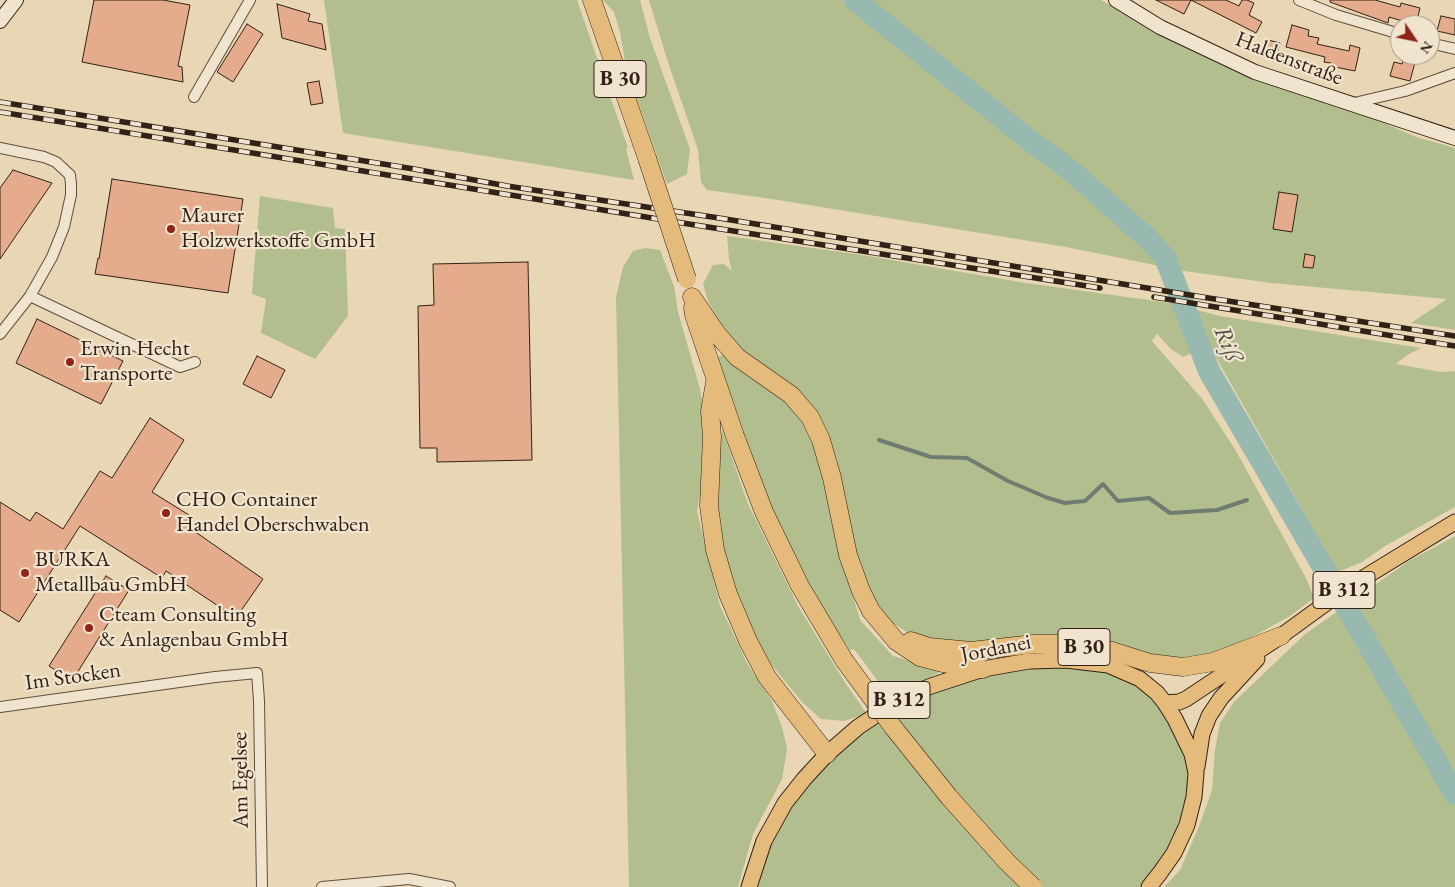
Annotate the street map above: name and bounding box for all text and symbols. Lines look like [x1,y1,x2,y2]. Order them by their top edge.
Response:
north arrow [1390,15,1440,65]
street label: Haldenstraße [1232,26,1346,92]
text: N [1416,38,1437,58]
road number: B 30 [594,61,646,98]
place label: Maurer Holzwerkstoffe GmbH [181,203,376,255]
marker: Maurer Holzwerkstoffe GmbH [165,223,177,235]
water label: Riß [1207,322,1247,366]
place label: Erwin Hecht Transporte [80,336,190,388]
marker: Erwin Hecht Transporte [64,356,76,368]
place label: CHO Container Handel Oberschwaben [176,487,370,538]
marker: CHO Container Handel Oberschwaben [160,507,172,519]
place label: BURKA Metallbau GmbH [35,547,187,598]
marker: BURKA Metallbau GmbH [19,567,31,579]
road number: B 312 [1313,572,1375,608]
place label: Cteam Consulting & Anlagenbau GmbH [99,602,289,654]
marker: Cteam Consulting & Anlagenbau GmbH [83,622,95,634]
road number: B 30 [1058,628,1110,666]
street label: Jordanei [959,629,1033,669]
street label: Im Stocken [23,657,123,697]
road number: B 312 [868,682,930,718]
street label: Am Egelsee [227,731,255,829]

